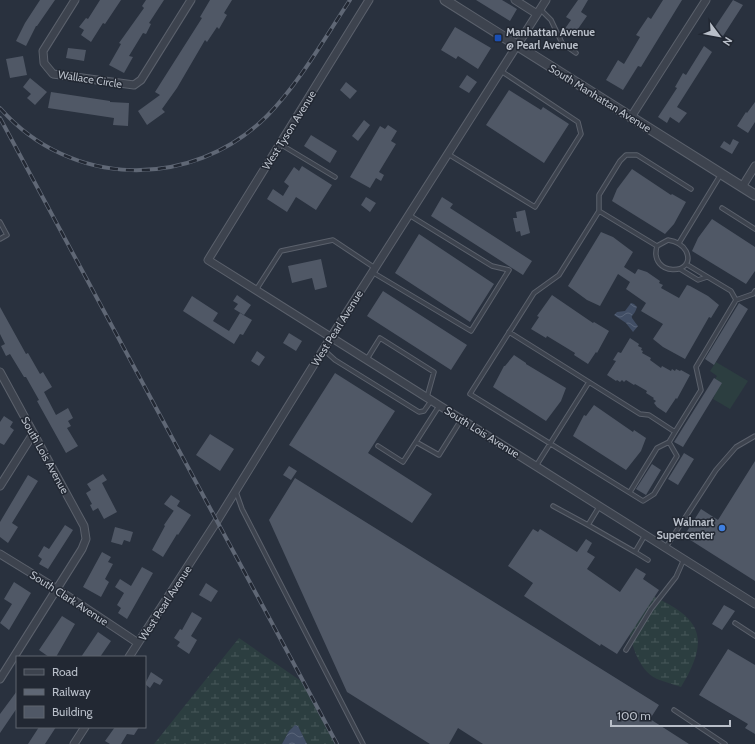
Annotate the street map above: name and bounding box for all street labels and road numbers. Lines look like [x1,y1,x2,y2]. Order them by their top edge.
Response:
street label: South Manhattan Avenue [546,61,654,135]
street label: Wallace Circle [57,67,123,91]
street label: West Tyson Avenue [259,87,319,172]
street label: West Pearl Avenue [308,287,366,369]
street label: South Lois Avenue [442,403,523,461]
street label: South Lois Avenue [18,414,72,496]
street label: West Pearl Avenue [135,562,195,643]
street label: South Clark Avenue [27,567,111,629]

